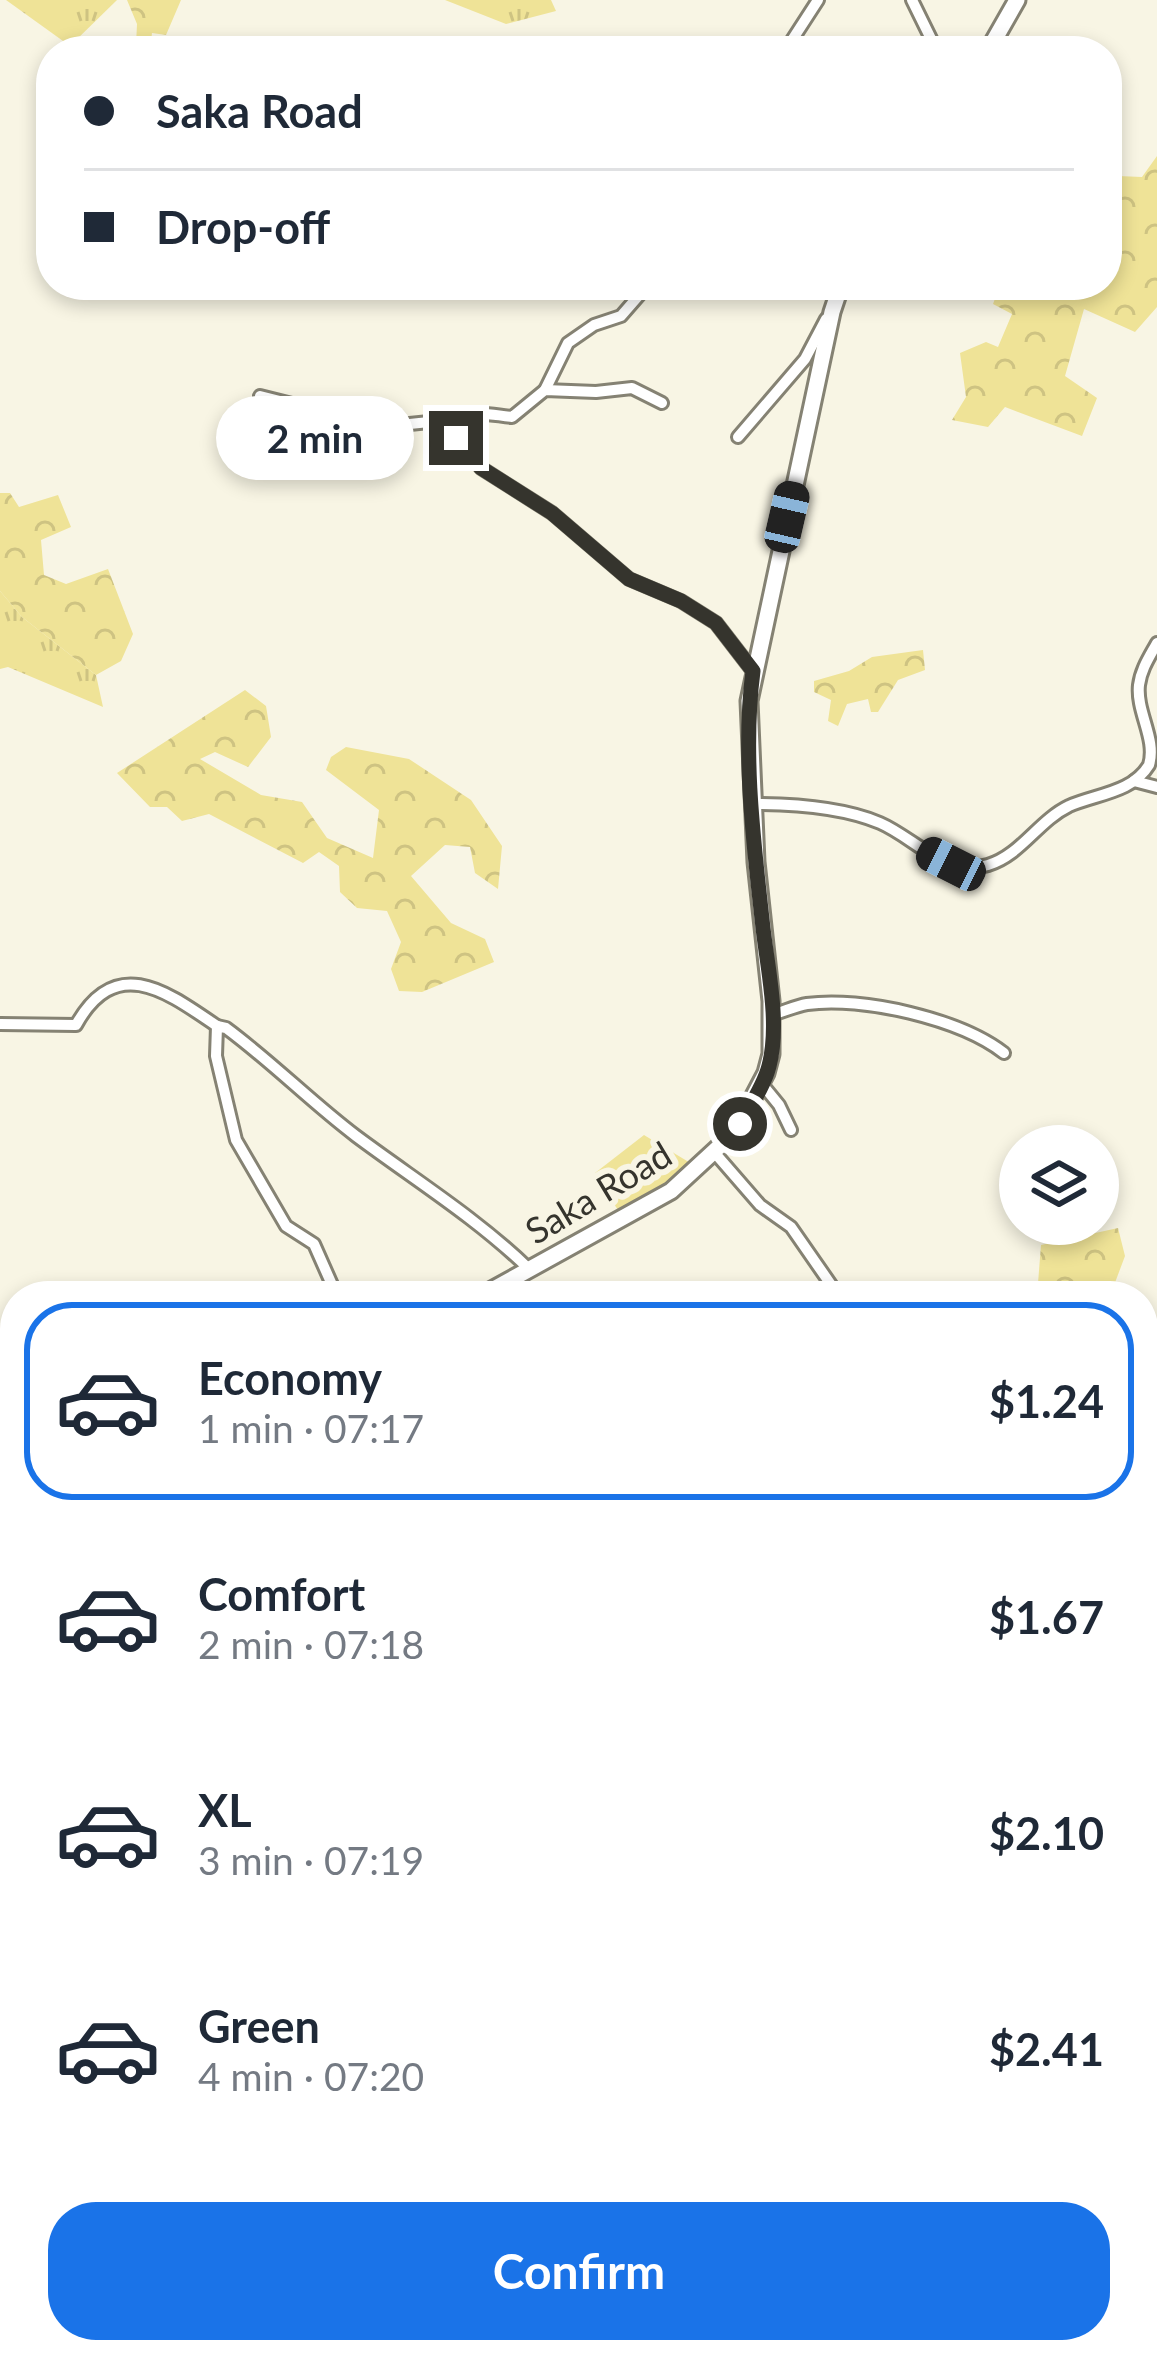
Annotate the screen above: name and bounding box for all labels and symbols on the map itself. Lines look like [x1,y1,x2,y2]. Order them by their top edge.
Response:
callout: 2 min [216,396,414,480]
route end [429,411,483,465]
car [761,478,813,556]
car [911,832,991,896]
route start [713,1097,767,1151]
street label: Saka Road [517,1131,679,1253]

